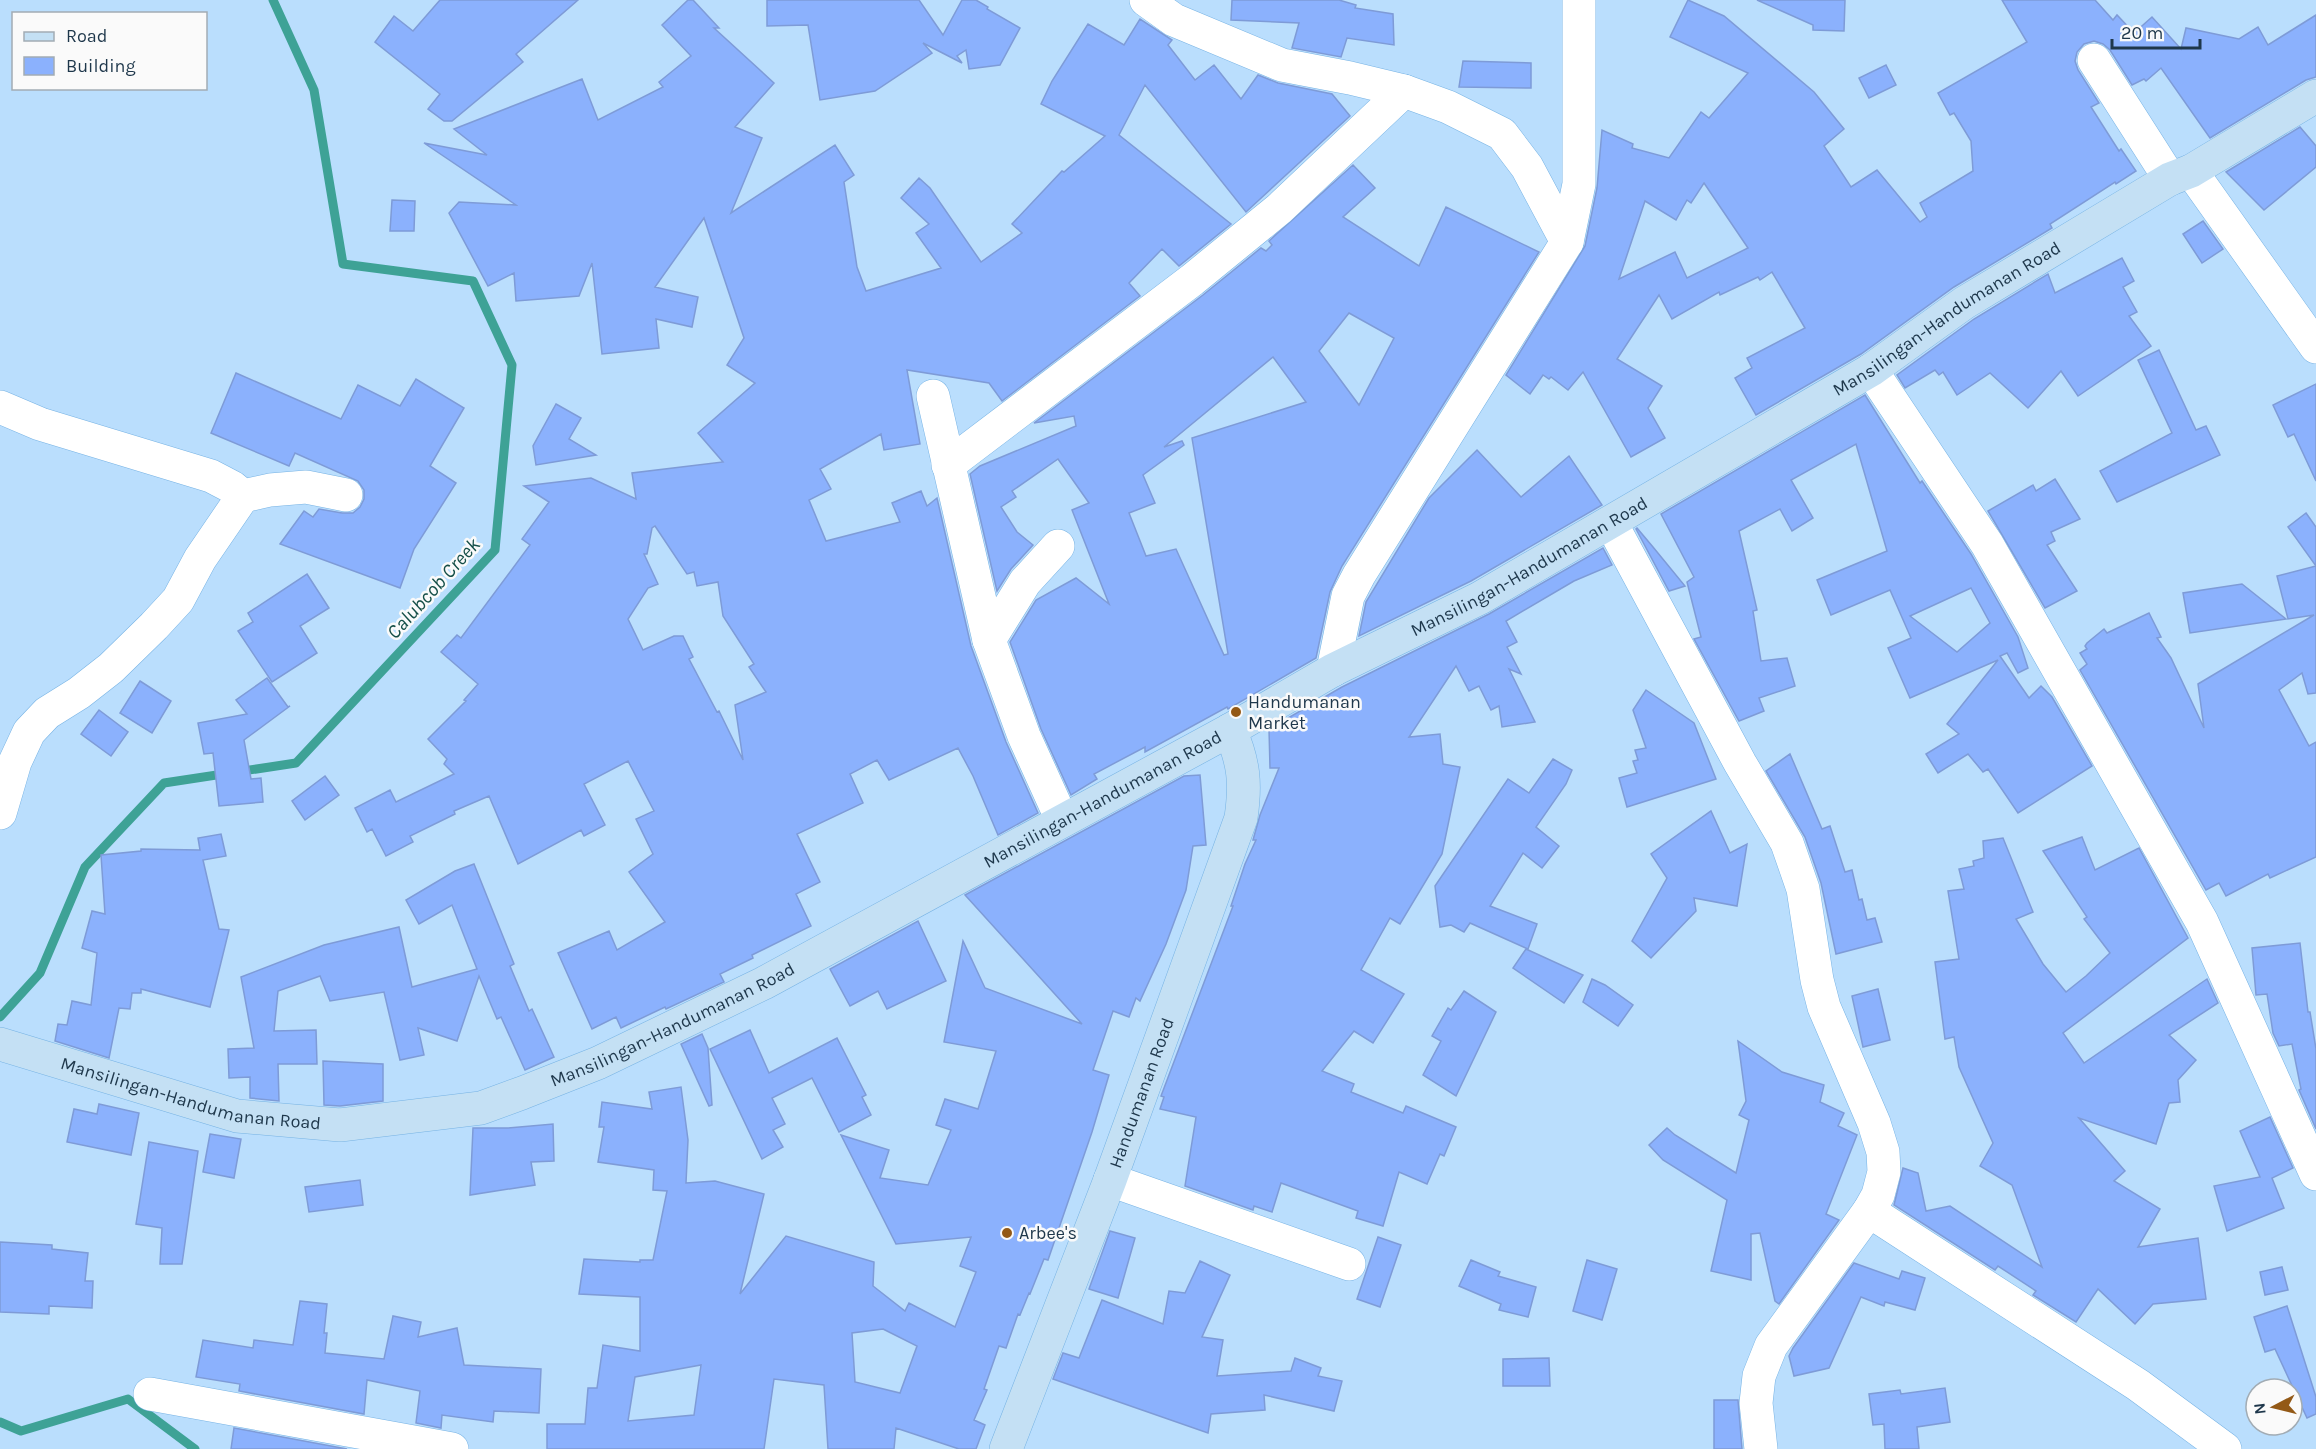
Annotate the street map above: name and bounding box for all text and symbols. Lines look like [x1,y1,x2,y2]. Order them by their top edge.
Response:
legend [12,12,207,90]
scale bar [2112,12,2200,50]
text: 20 m [2121,22,2163,44]
text: Road [66,25,107,47]
text: Building [66,55,136,77]
street label: Mansilingan-Handumanan Road [1829,236,2065,401]
street label: Mansilingan-Handumanan Road [1407,492,1652,641]
water label: Calubcob Creek [382,532,485,644]
place label: Handumanan Market [1248,691,1361,734]
marker: Handumanan Market [1229,705,1243,719]
street label: Mansilingan-Handumanan Road [980,726,1226,873]
street label: Mansilingan-Handumanan Road [547,957,798,1092]
street label: Handumanan Road [1104,1015,1179,1171]
street label: Mansilingan-Handumanan Road [58,1052,322,1134]
place label: Arbee's [1019,1222,1077,1244]
marker: Arbee's [1000,1226,1014,1240]
north arrow [2244,1377,2304,1437]
text: N [2249,1402,2270,1416]

